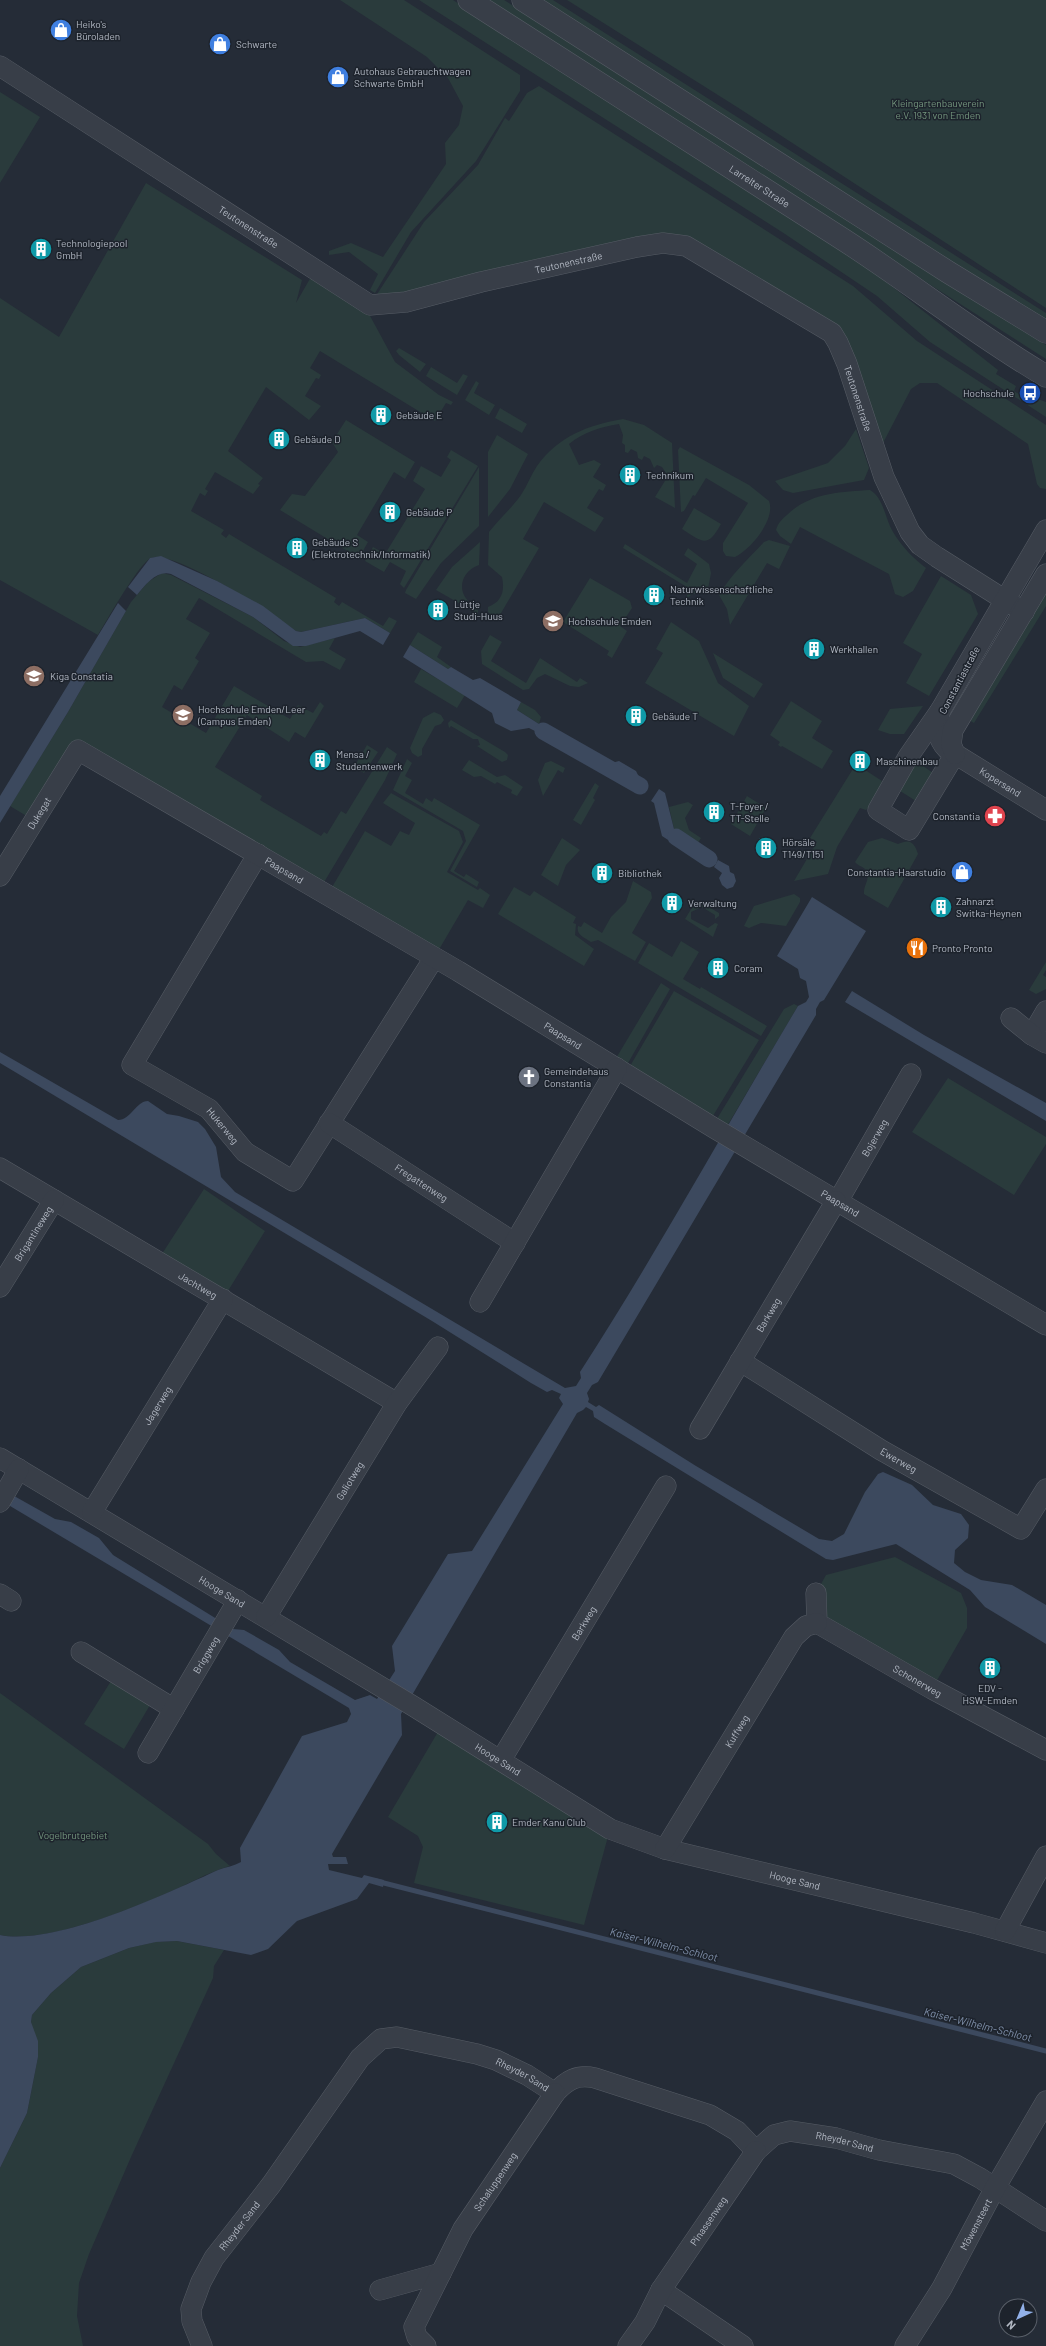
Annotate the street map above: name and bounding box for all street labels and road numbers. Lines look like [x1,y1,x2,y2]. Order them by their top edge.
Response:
street label: Larrelter Straße [727,162,792,210]
street label: Teutonenstraße [216,203,281,250]
street label: Teutonenstraße [534,249,604,276]
street label: Teutonenstraße [842,364,875,433]
street label: Constantiastraße [936,644,982,716]
street label: Kopersand [977,765,1023,799]
street label: Dukegat [24,794,54,831]
street label: Paapsand [263,854,306,886]
street label: Paapsand [542,1019,584,1052]
street label: Hukerweg [204,1105,241,1146]
street label: Bojerweg [859,1117,890,1159]
street label: Fregattenweg [393,1161,450,1204]
street label: Paapsand [819,1187,862,1219]
street label: Brigantineweg [12,1204,55,1263]
street label: Jachtweg [176,1269,219,1301]
street label: Barkweg [753,1295,783,1334]
street label: Jagerweg [141,1384,174,1427]
street label: Ewerweg [878,1445,919,1475]
street label: Galiotweg [333,1459,366,1502]
street label: Hooge Sand [197,1573,247,1610]
street label: Barkweg [569,1604,598,1642]
street label: Briggweg [190,1634,221,1675]
street label: Schonerweg [891,1662,944,1699]
street label: Kuffweg [722,1712,751,1750]
street label: Hooge Sand [473,1740,523,1778]
street label: Hooge Sand [768,1868,821,1892]
street label: Rheyder Sand [494,2055,552,2094]
street label: Rheyder Sand [815,2129,875,2154]
street label: Schaluppenweg [471,2150,519,2213]
street label: Pinassenweg [687,2194,729,2248]
street label: Möwensteert [957,2196,995,2252]
street label: Rheyder Sand [216,2199,262,2253]

